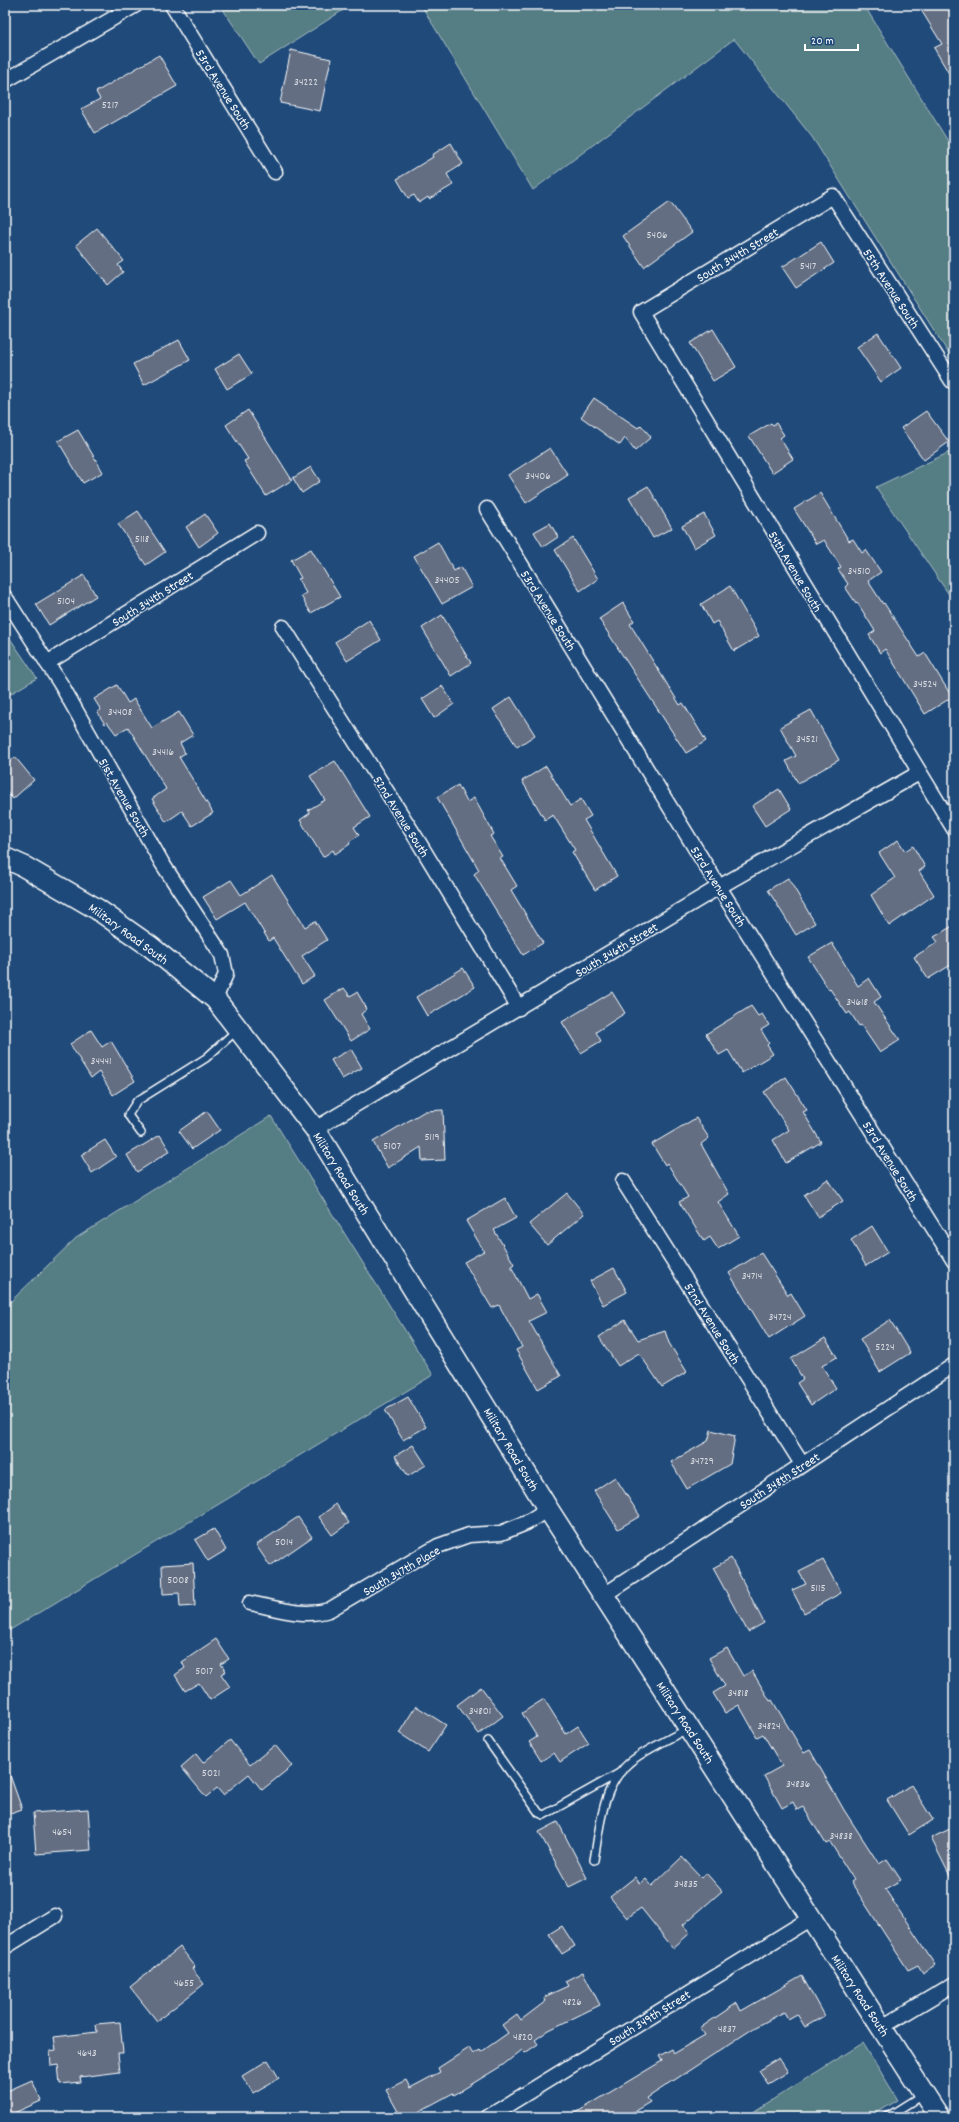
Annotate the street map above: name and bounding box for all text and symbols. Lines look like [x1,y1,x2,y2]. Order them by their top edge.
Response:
scale bar [805,26,858,52]
text: 20 m [811,33,834,50]
street label: 53rd Avenue South [189,46,254,134]
house number: 34222 [294,75,318,91]
house number: 5217 [102,98,118,114]
street label: South 344th Street [694,224,783,288]
house number: 5406 [646,228,668,244]
street label: 55th Avenue South [857,246,923,333]
house number: 5417 [800,259,816,275]
house number: 34406 [525,469,551,485]
street label: 54th Avenue South [762,528,826,616]
house number: 5118 [135,532,149,548]
house number: 34510 [848,564,870,580]
street label: South 344th Street [109,567,198,633]
street label: 53rd Avenue South [514,567,579,655]
house number: 34405 [434,573,460,589]
house number: 5104 [57,594,75,610]
house number: 34524 [913,677,937,693]
house number: 34408 [108,705,132,721]
house number: 34521 [796,732,818,748]
house number: 34416 [152,745,174,761]
street label: 51st Avenue South [92,755,153,841]
street label: 52nd Avenue South [367,773,433,862]
street label: 53rd Avenue South [684,843,749,931]
street label: Military Road South [84,900,171,971]
street label: South 346th Street [572,919,663,983]
house number: 34618 [846,995,868,1011]
house number: 34441 [91,1054,112,1070]
street label: 53rd Avenue South [856,1118,921,1206]
street label: Military Road South [307,1129,373,1220]
house number: 5119 [425,1130,439,1146]
house number: 5107 [383,1139,401,1155]
house number: 34714 [742,1269,762,1285]
street label: 52nd Avenue South [678,1280,744,1369]
house number: 34724 [768,1310,792,1326]
house number: 5224 [875,1340,895,1356]
street label: Military Road South [477,1405,542,1496]
street label: South 348th Street [736,1449,825,1515]
house number: 34729 [690,1454,714,1470]
house number: 5014 [275,1535,293,1551]
street label: South 347th Place [360,1542,445,1602]
house number: 5008 [167,1573,189,1589]
house number: 5115 [810,1581,826,1597]
house number: 5017 [195,1664,213,1680]
street label: Military Road South [650,1679,718,1768]
house number: 34818 [728,1686,748,1702]
house number: 34801 [469,1704,491,1720]
house number: 34824 [757,1719,781,1735]
house number: 5021 [202,1766,220,1782]
house number: 34836 [786,1777,810,1793]
house number: 4654 [52,1825,72,1841]
house number: 34838 [829,1829,853,1845]
house number: 34835 [674,1877,698,1893]
street label: Military Road South [825,1952,893,2041]
house number: 4655 [174,1976,194,1992]
street label: South 349th Street [606,1986,695,2052]
house number: 4826 [562,1995,582,2011]
house number: 4837 [718,2022,736,2038]
house number: 4820 [513,2030,533,2046]
house number: 4643 [77,2046,97,2062]

